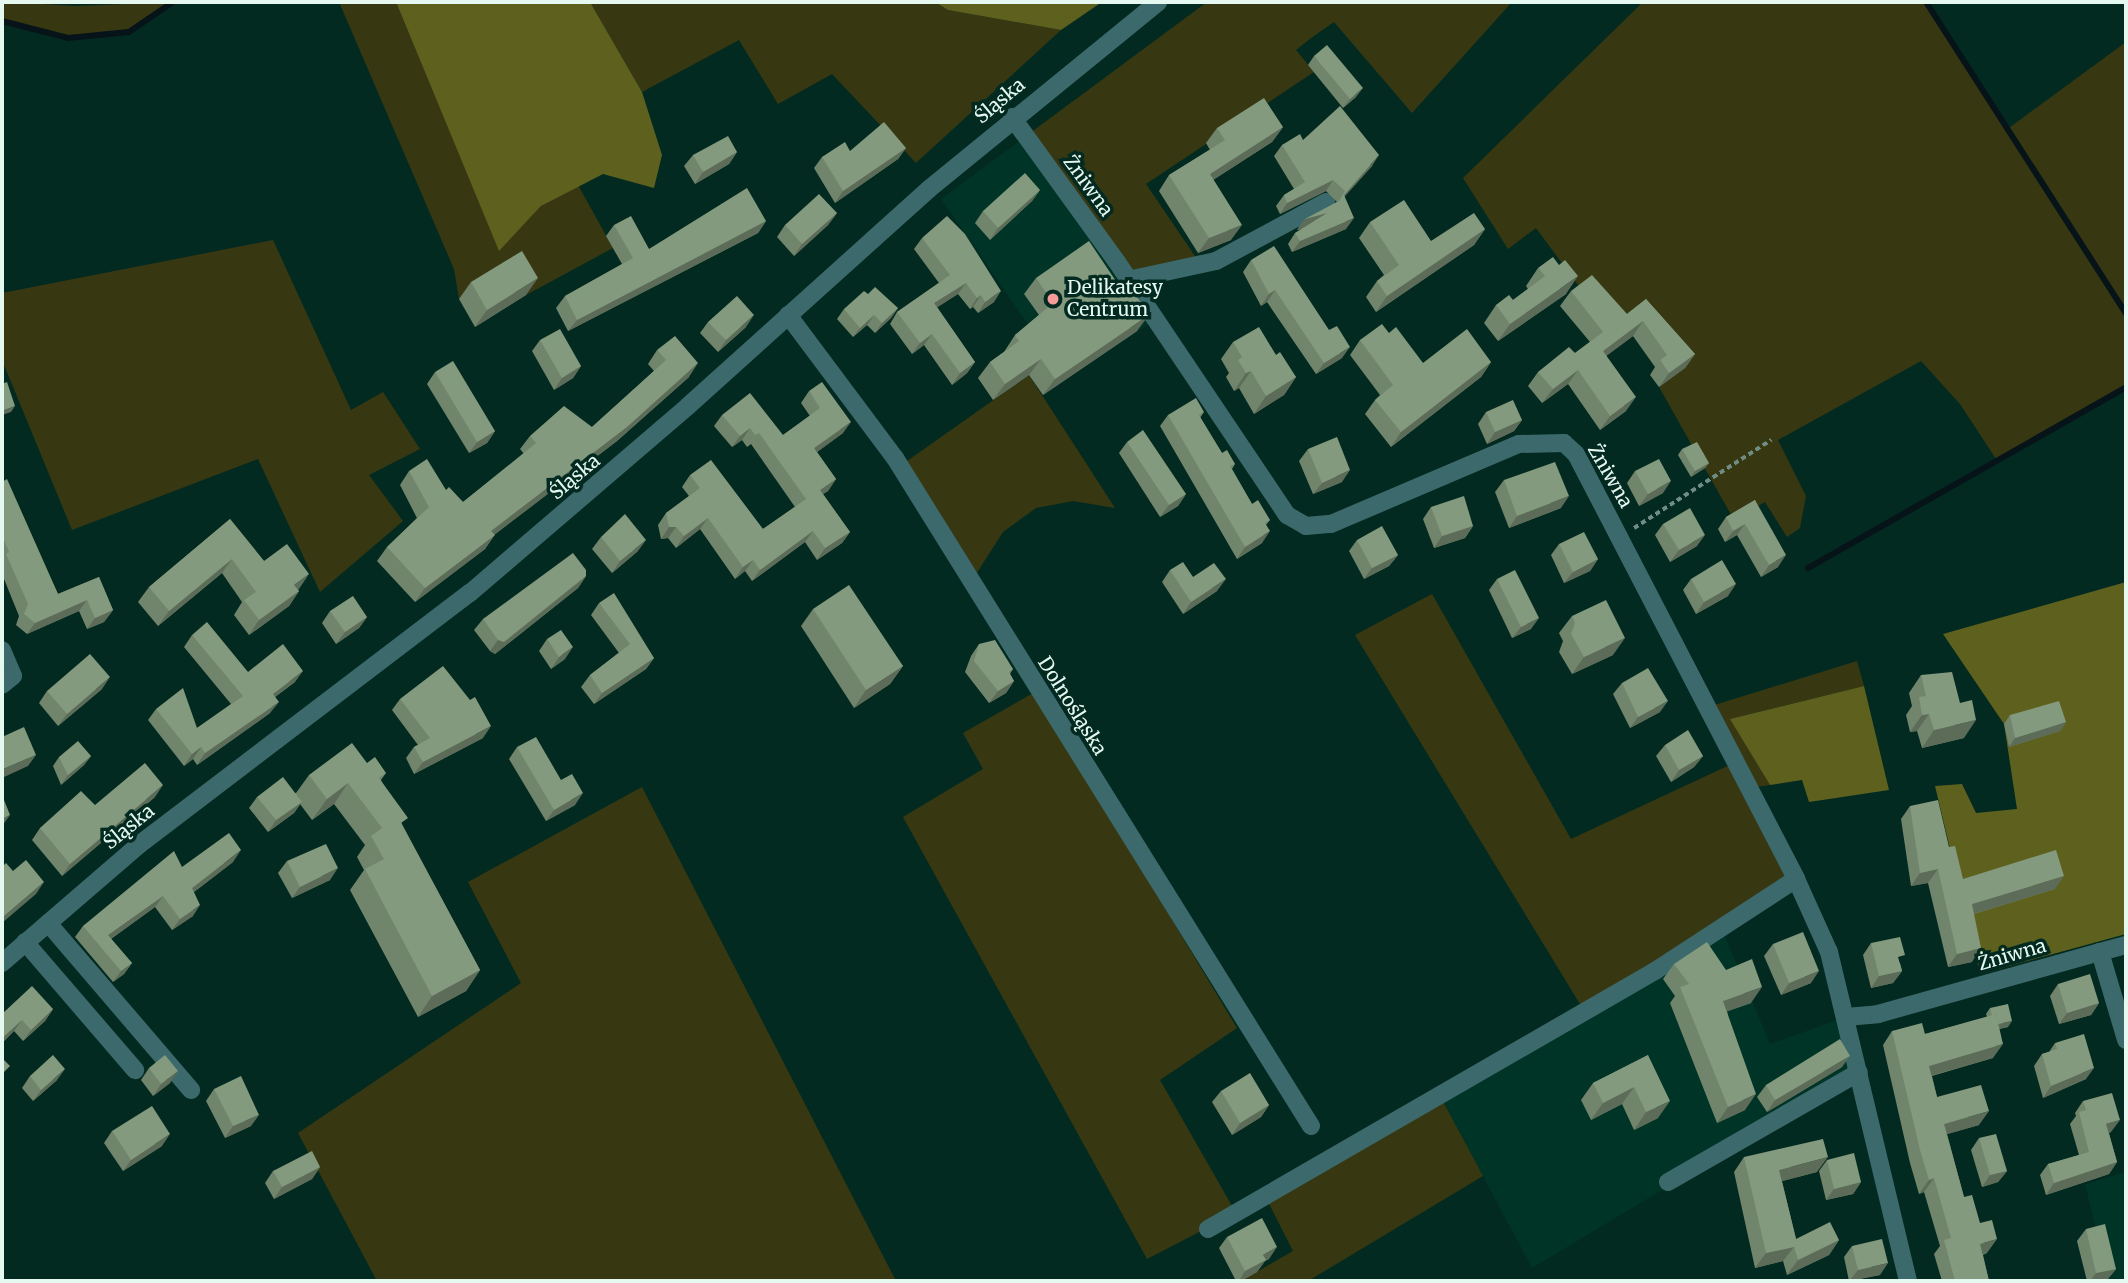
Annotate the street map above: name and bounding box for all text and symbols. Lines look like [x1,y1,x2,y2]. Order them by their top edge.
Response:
street label: Śląska [970,73,1030,129]
street label: Żniwna [1058,151,1118,221]
place label: Delikatesy Centrum [1067,277,1163,321]
marker: Delikatesy Centrum [1045,291,1061,307]
street label: Żniwna [1583,440,1637,512]
street label: Śląska [545,449,605,505]
street label: Dolnośląska [1033,653,1111,759]
street label: Śląska [99,800,159,854]
street label: Żniwna [1975,934,2049,976]

